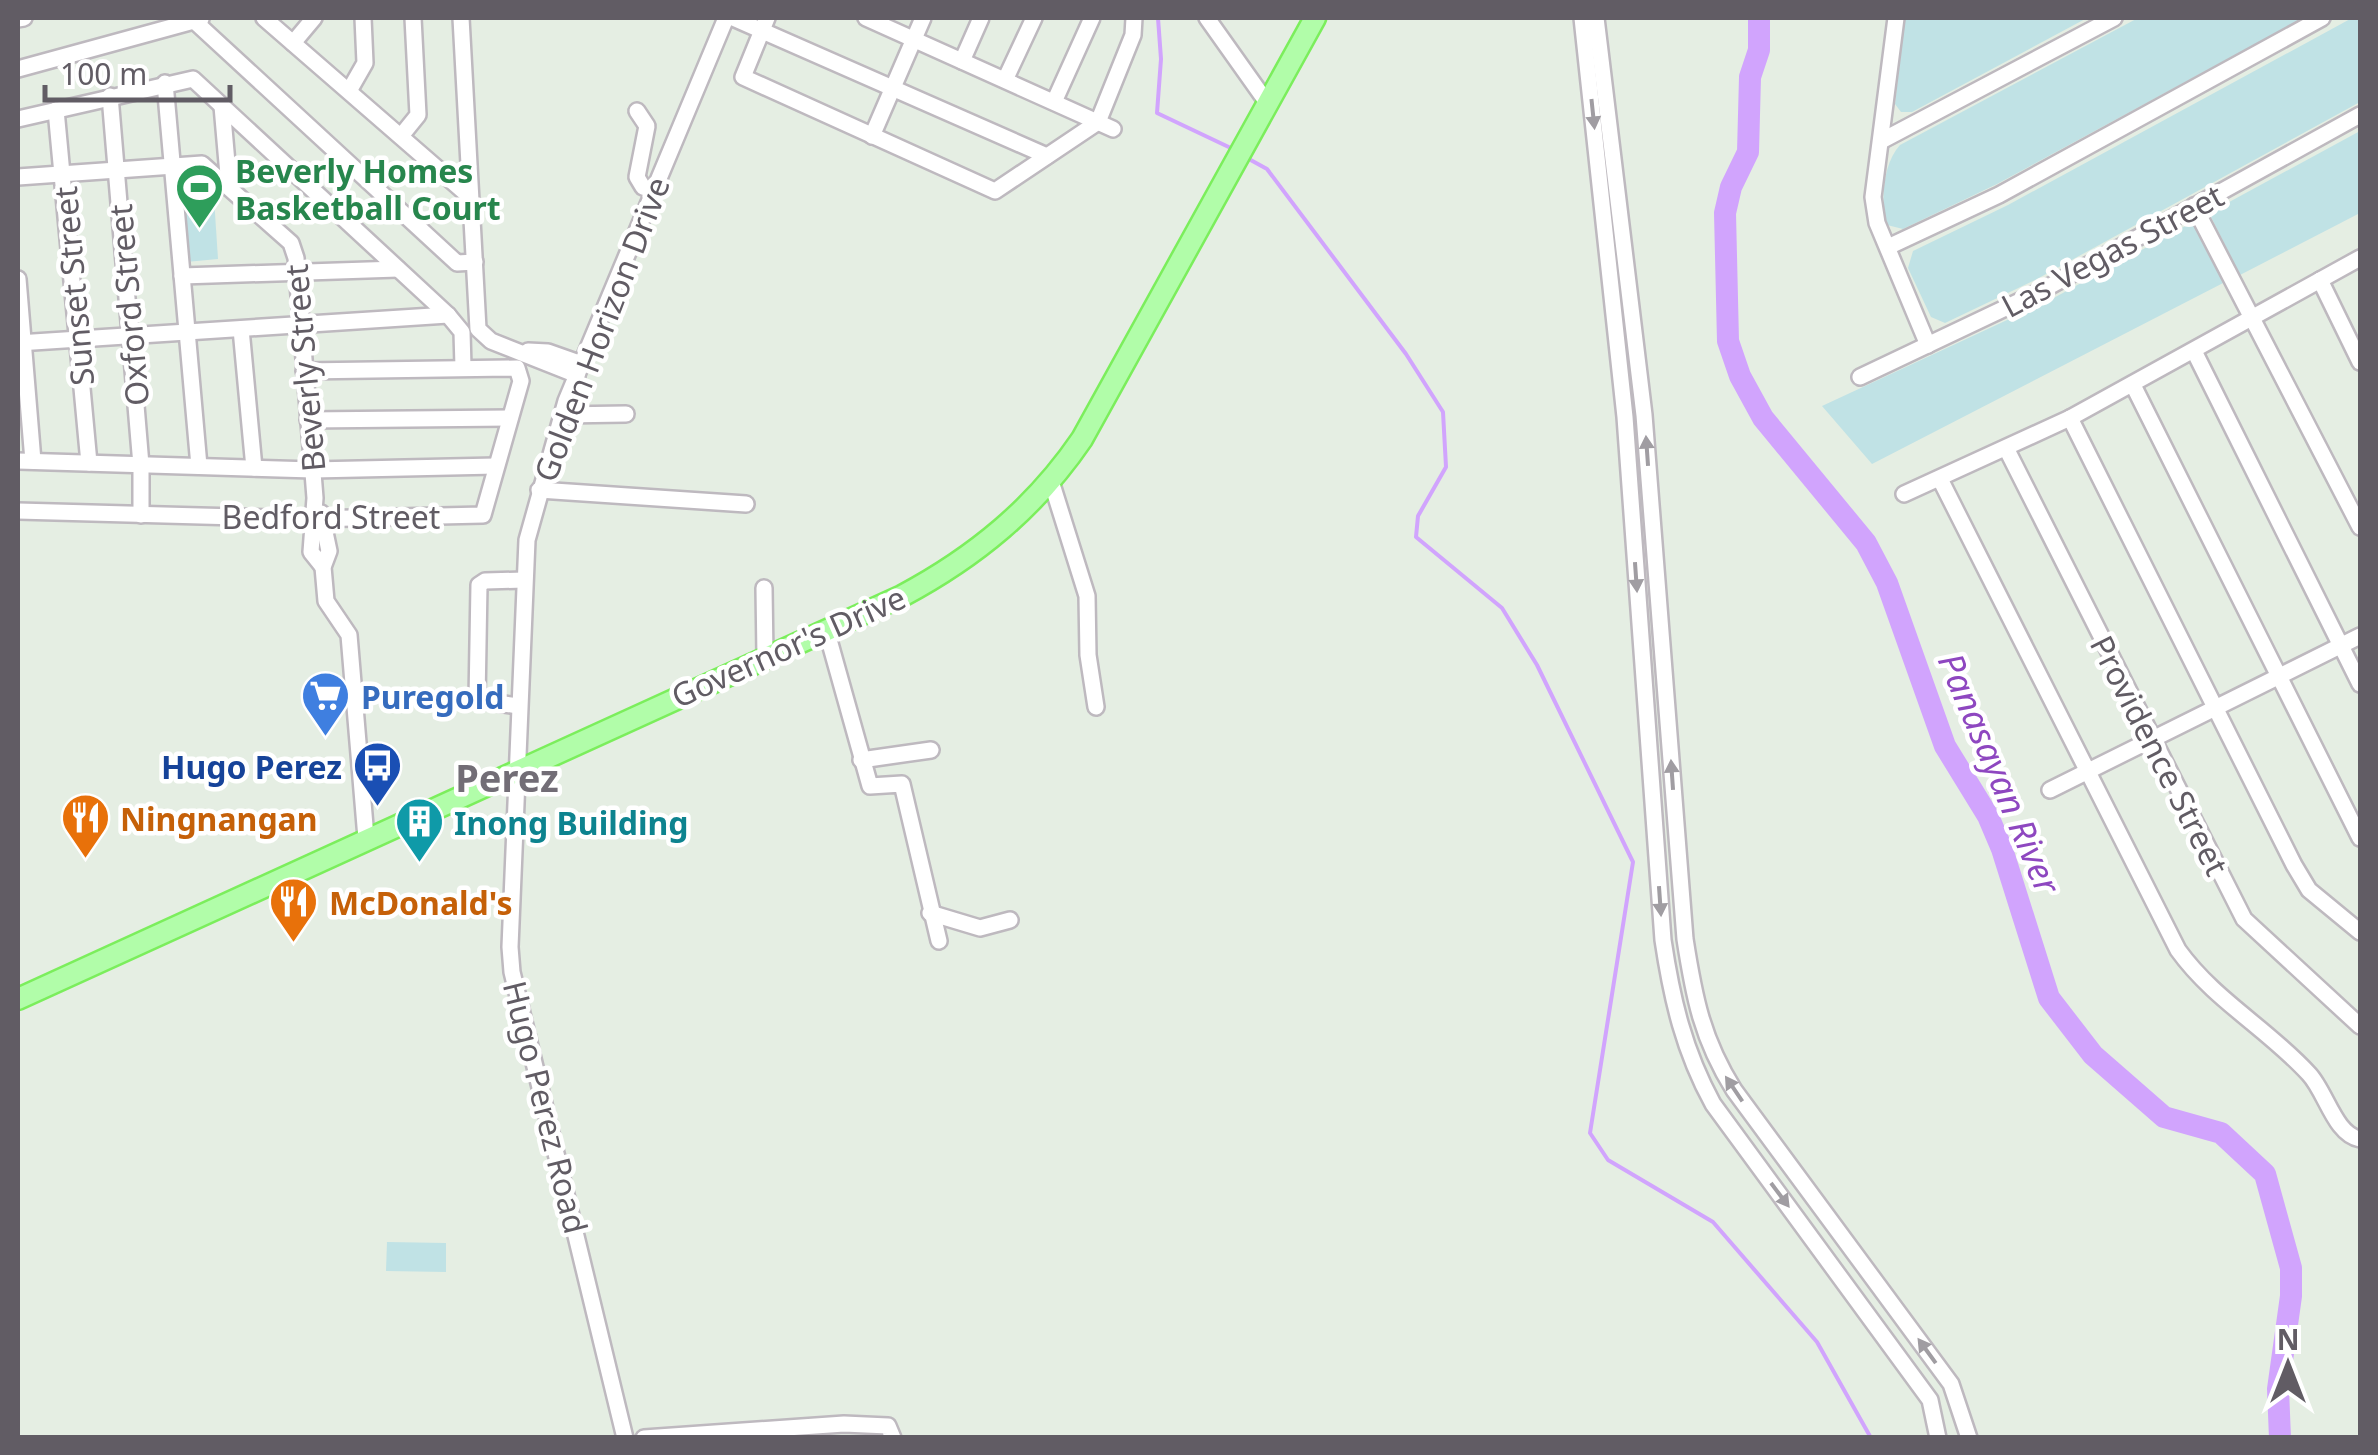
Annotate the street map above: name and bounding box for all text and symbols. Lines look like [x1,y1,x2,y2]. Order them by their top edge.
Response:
scale bar [45,40,230,102]
text: 100 m [60,53,147,94]
one-way arrow [1585,99,1601,131]
place label: Beverly Homes Basketball Court [235,149,501,229]
sports icon: Beverly Homes Basketball Court [174,162,226,230]
street label: Golden Horizon Drive [523,171,679,487]
street label: Las Vegas Street [1993,173,2231,327]
street label: Sunset Street [43,185,103,387]
street label: Oxford Street [98,202,158,408]
street label: Beverly Street [274,263,334,473]
one-way arrow [1639,434,1655,466]
street label: Bedford Street [222,495,440,538]
one-way arrow [1629,562,1645,594]
street label: Governor's Drive [664,575,912,717]
street label: Providence Street [2081,628,2239,882]
water label: Panasayan River [1928,645,2073,902]
supermarket icon: Puregold [300,670,352,738]
place label: Puregold [361,675,504,718]
bus stop icon: Hugo Perez [351,740,403,808]
place label: Hugo Perez [161,745,342,788]
district label: Perez [455,751,559,803]
one-way arrow [1664,758,1680,790]
restaurant icon: Ningnangan [59,792,111,860]
building icon: Inong Building [393,796,445,864]
place label: Ningnangan [120,797,318,840]
place label: Inong Building [454,801,689,844]
restaurant icon: McDonald's [268,876,320,944]
place label: McDonald's [329,881,512,924]
one-way arrow [1652,886,1668,918]
street label: Hugo Perez Road [494,976,598,1238]
one-way arrow [1725,1076,1744,1103]
one-way arrow [1770,1182,1790,1208]
north arrow [2238,1315,2338,1415]
text: N [2277,1320,2299,1358]
one-way arrow [1917,1338,1937,1364]

